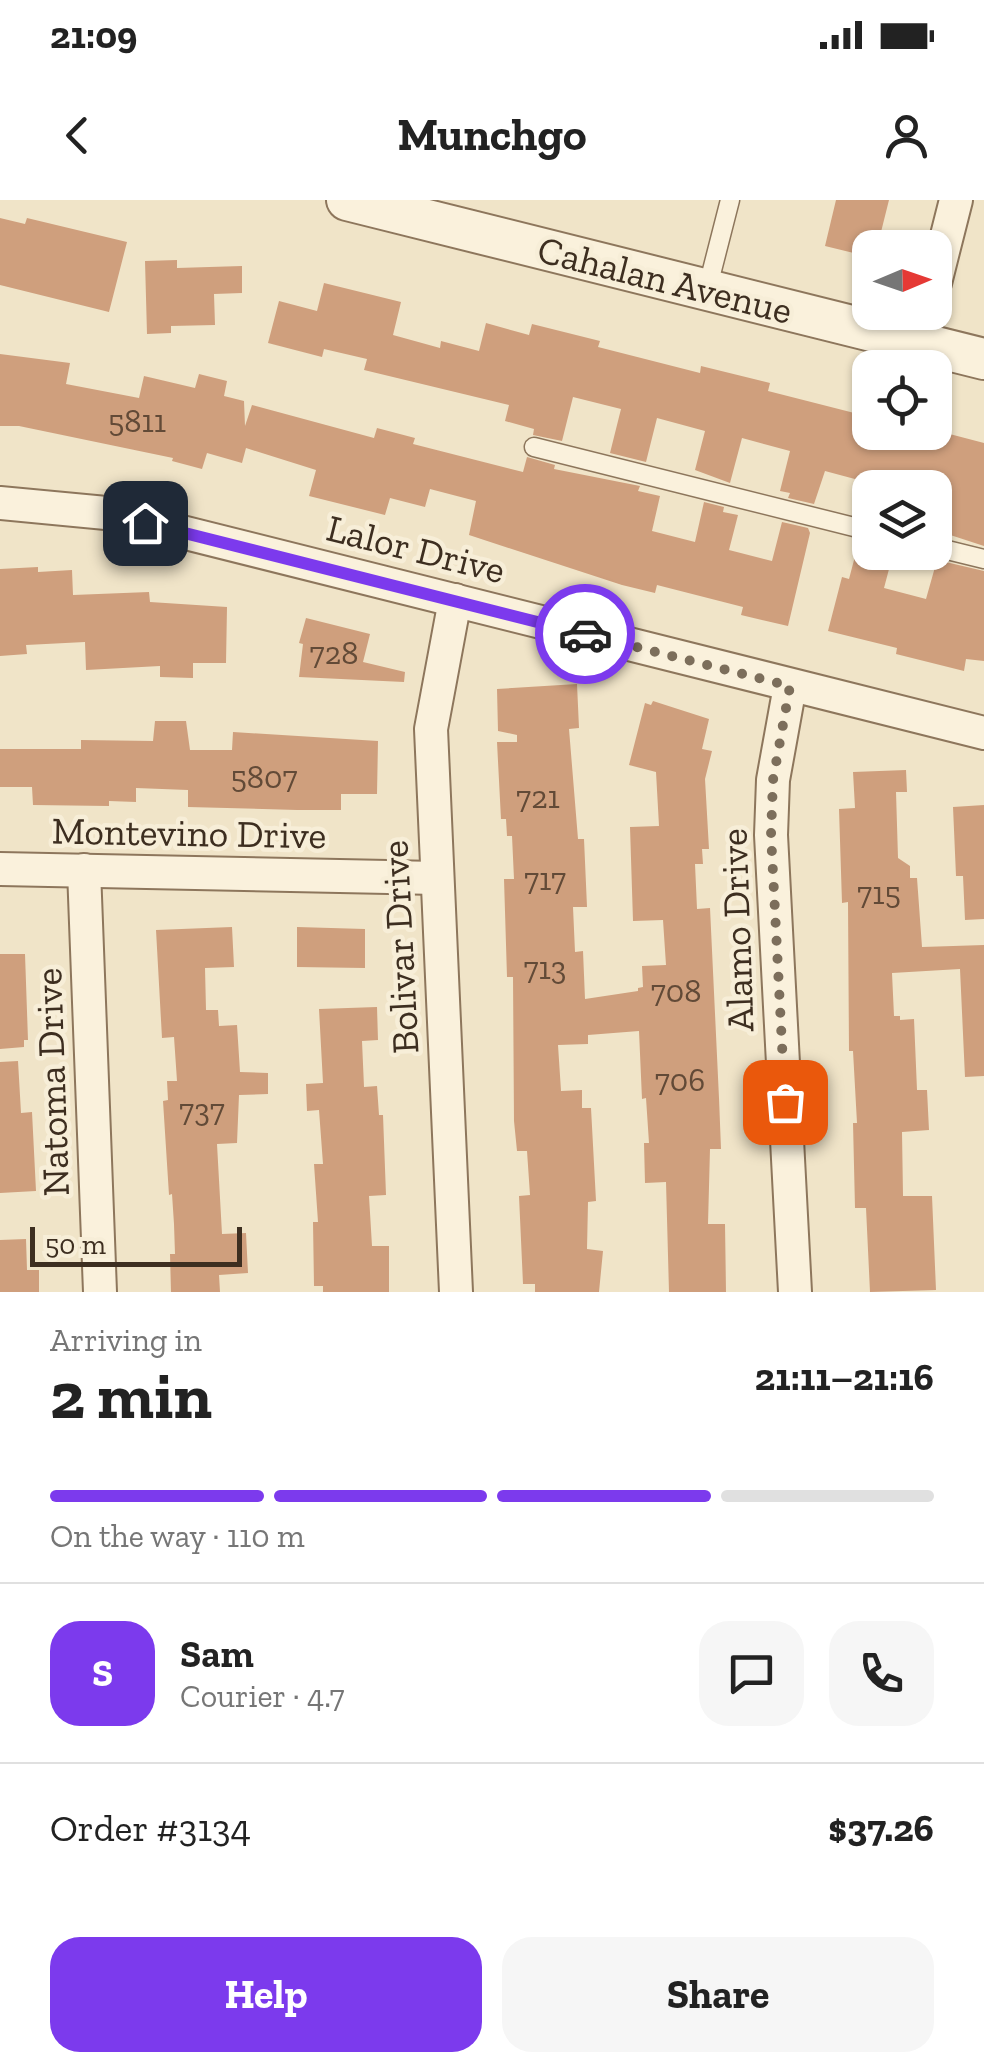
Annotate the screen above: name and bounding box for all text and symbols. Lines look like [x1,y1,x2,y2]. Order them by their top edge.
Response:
text: 21:09 [50,12,137,58]
icon: back [50,108,105,163]
text: Munchgo [397,108,587,162]
icon: person [879,108,934,163]
street label: Cahalan Avenue [533,226,797,334]
north arrow [852,230,952,330]
map controls [852,230,952,570]
button: locate [852,350,952,450]
house number: 5811 [108,402,166,440]
button: layers [852,470,952,570]
pin [103,481,188,566]
icon: home [118,496,173,551]
street label: Lalor Drive [322,505,510,593]
courier [535,584,635,684]
icon: car [558,607,613,662]
house number: 728 [310,634,358,672]
house number: 5807 [230,758,298,796]
house number: 721 [516,778,560,816]
street label: Montevino Drive [51,808,327,858]
street label: Alamo Drive [710,828,764,1032]
street label: Bolivar Drive [371,839,429,1055]
house number: 717 [524,860,566,898]
house number: 715 [857,874,901,912]
house number: 713 [523,949,567,987]
street label: Natoma Drive [25,967,79,1197]
house number: 708 [651,972,701,1010]
pin [743,1060,828,1145]
house number: 706 [655,1061,705,1099]
icon: bag [758,1075,813,1130]
house number: 737 [179,1091,225,1129]
scale bar [30,1222,242,1266]
text: 50 m [45,1228,106,1261]
text: Arriving in [50,1321,202,1359]
text: 21:11–21:16 [755,1354,934,1400]
text: 2 min [50,1357,212,1435]
text: On the way · 110 m [50,1517,305,1555]
button: chat [699,1621,804,1726]
button: phone [829,1621,934,1726]
text: Sam [180,1631,254,1677]
text: S [92,1650,113,1696]
text: Courier · 4.7 [180,1677,344,1715]
text: Order #3134 [50,1805,251,1851]
text: $37.26 [828,1805,934,1851]
button: Help [50,1937,482,2052]
button: Share [502,1937,934,2052]

